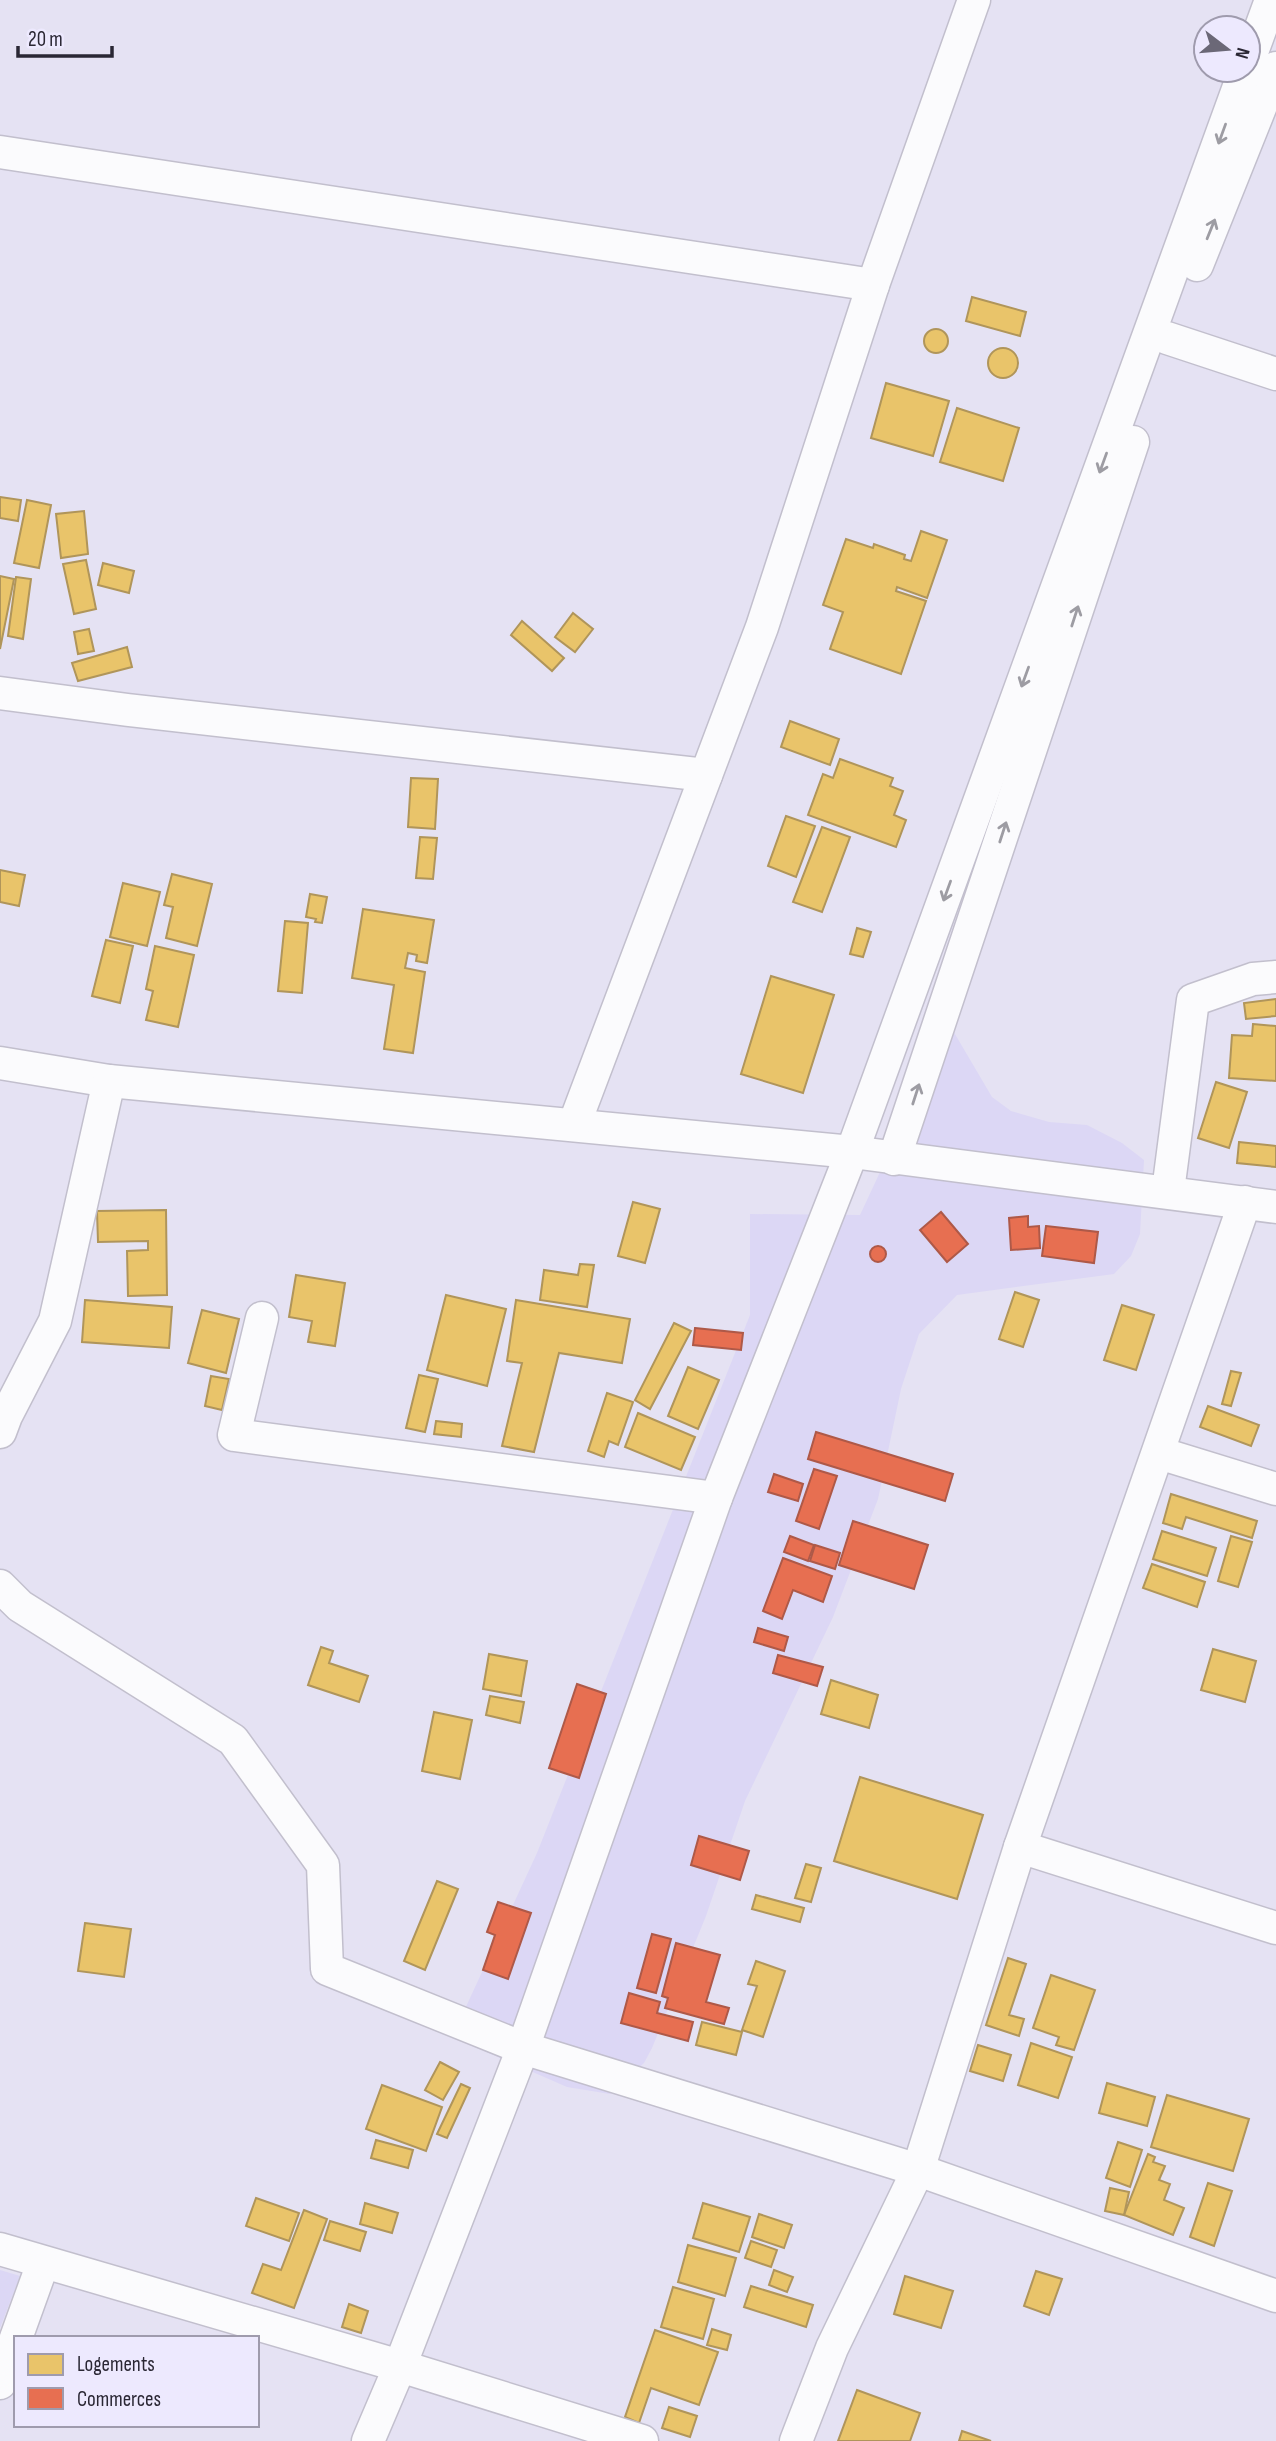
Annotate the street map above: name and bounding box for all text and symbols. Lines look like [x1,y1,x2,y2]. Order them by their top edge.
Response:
scale bar [18,14,112,58]
north arrow [1192,14,1262,84]
text: 20 m [28,27,63,52]
text: N [1229,45,1254,61]
one-way arrow [1215,123,1227,145]
one-way arrow [1205,219,1218,240]
one-way arrow [1095,452,1108,474]
one-way arrow [1069,605,1082,627]
one-way arrow [1018,665,1030,687]
one-way arrow [998,821,1010,843]
one-way arrow [940,879,952,901]
one-way arrow [911,1084,923,1106]
legend [14,2336,259,2427]
text: Logements [77,2352,155,2377]
text: Commerces [77,2387,161,2412]

